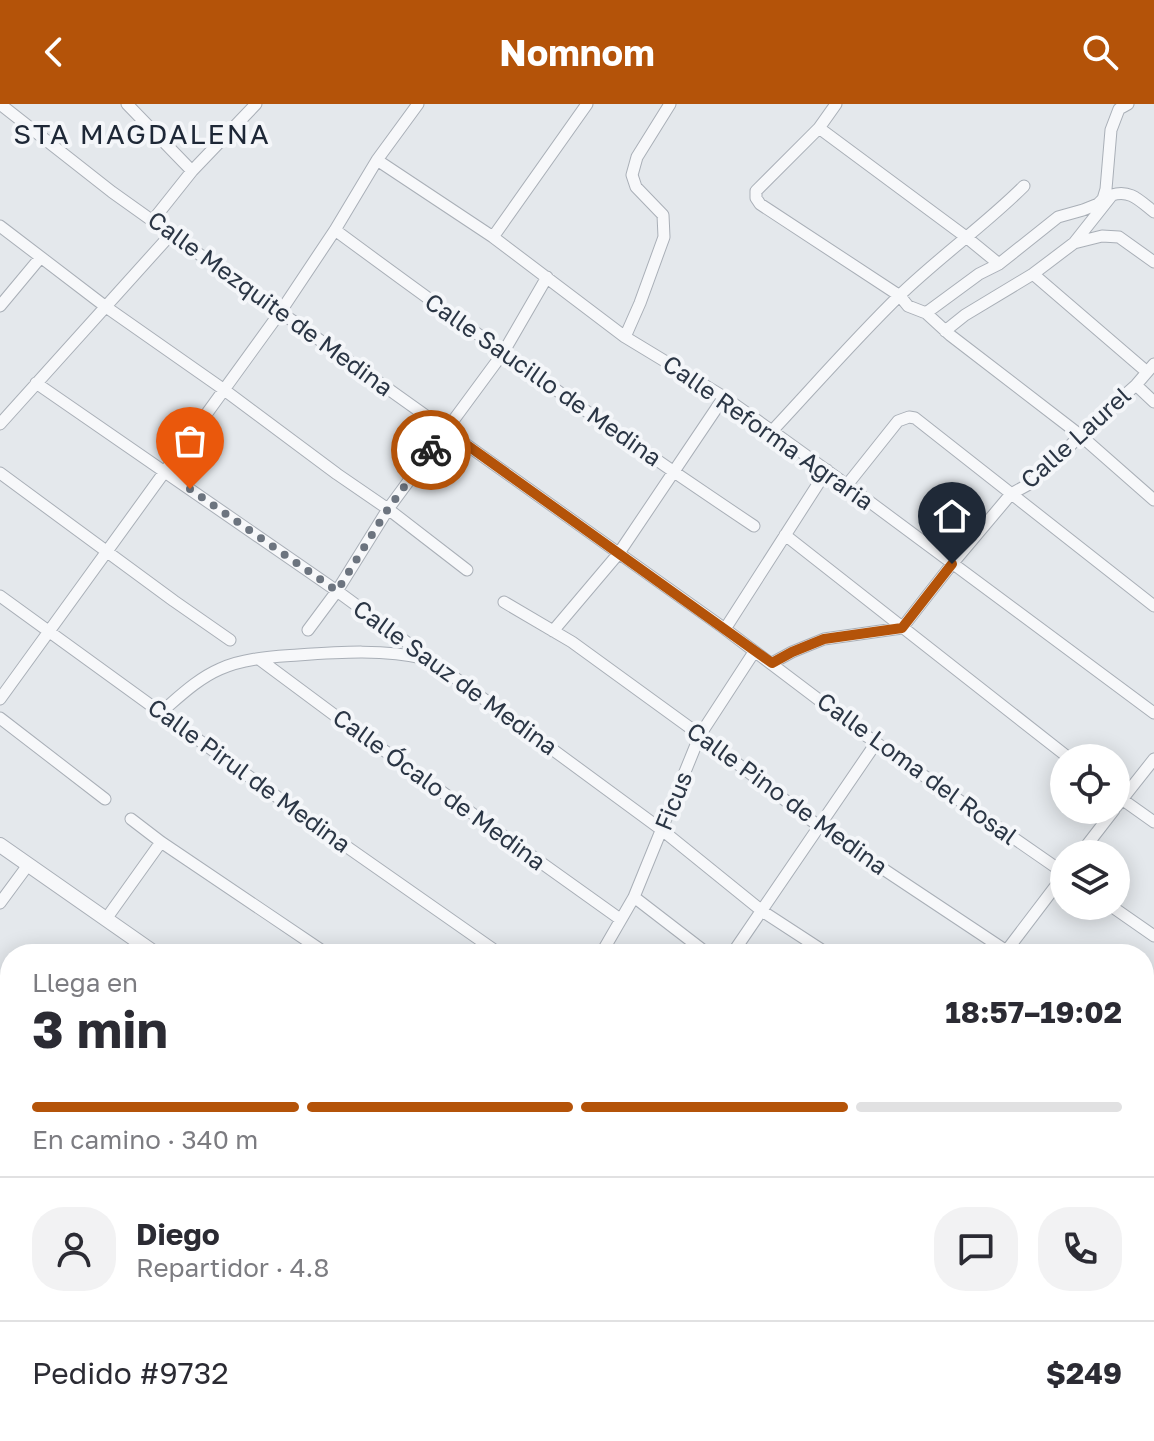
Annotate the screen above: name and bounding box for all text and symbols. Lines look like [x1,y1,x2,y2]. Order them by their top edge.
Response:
icon: back [32,30,76,74]
icon: search [1078,30,1122,74]
text: Nomnom [499,31,655,74]
district label: STA MAGDALENA [13,117,271,150]
street label: Calle Mezquite de Medina [143,204,399,401]
street label: Calle Saucillo de Medina [420,286,668,472]
street label: Calle Reforma Agraria [658,348,880,515]
street label: Calle Laurel [1014,380,1136,494]
pin [156,407,224,489]
courier [391,410,471,490]
icon: bag [168,419,212,463]
icon: bike [409,428,453,472]
pin [918,482,986,564]
icon: home [930,494,974,538]
street label: Calle Sauz de Medina [348,593,564,761]
street label: Calle Loma del Rosal [812,685,1024,850]
street label: Calle Pirul de Medina [143,692,357,858]
street label: Calle Ócalo de Medina [328,702,552,876]
street label: Calle Pino de Medina [682,715,894,880]
map controls [1050,744,1130,920]
button: locate [1050,744,1130,824]
street label: Ficus [648,767,697,834]
button: layers [1050,840,1130,920]
text: Llega en [32,967,138,998]
text: 18:57–19:02 [945,994,1122,1030]
text: 3 min [32,997,168,1059]
text: En camino · 340 m [32,1124,258,1155]
button: person [32,1207,116,1291]
button: chat [934,1207,1018,1291]
button: phone [1038,1207,1122,1291]
text: Diego [136,1216,220,1252]
text: Repartidor · 4.8 [136,1252,329,1283]
text: Pedido #9732 [32,1355,229,1391]
text: $249 [1046,1355,1122,1391]

